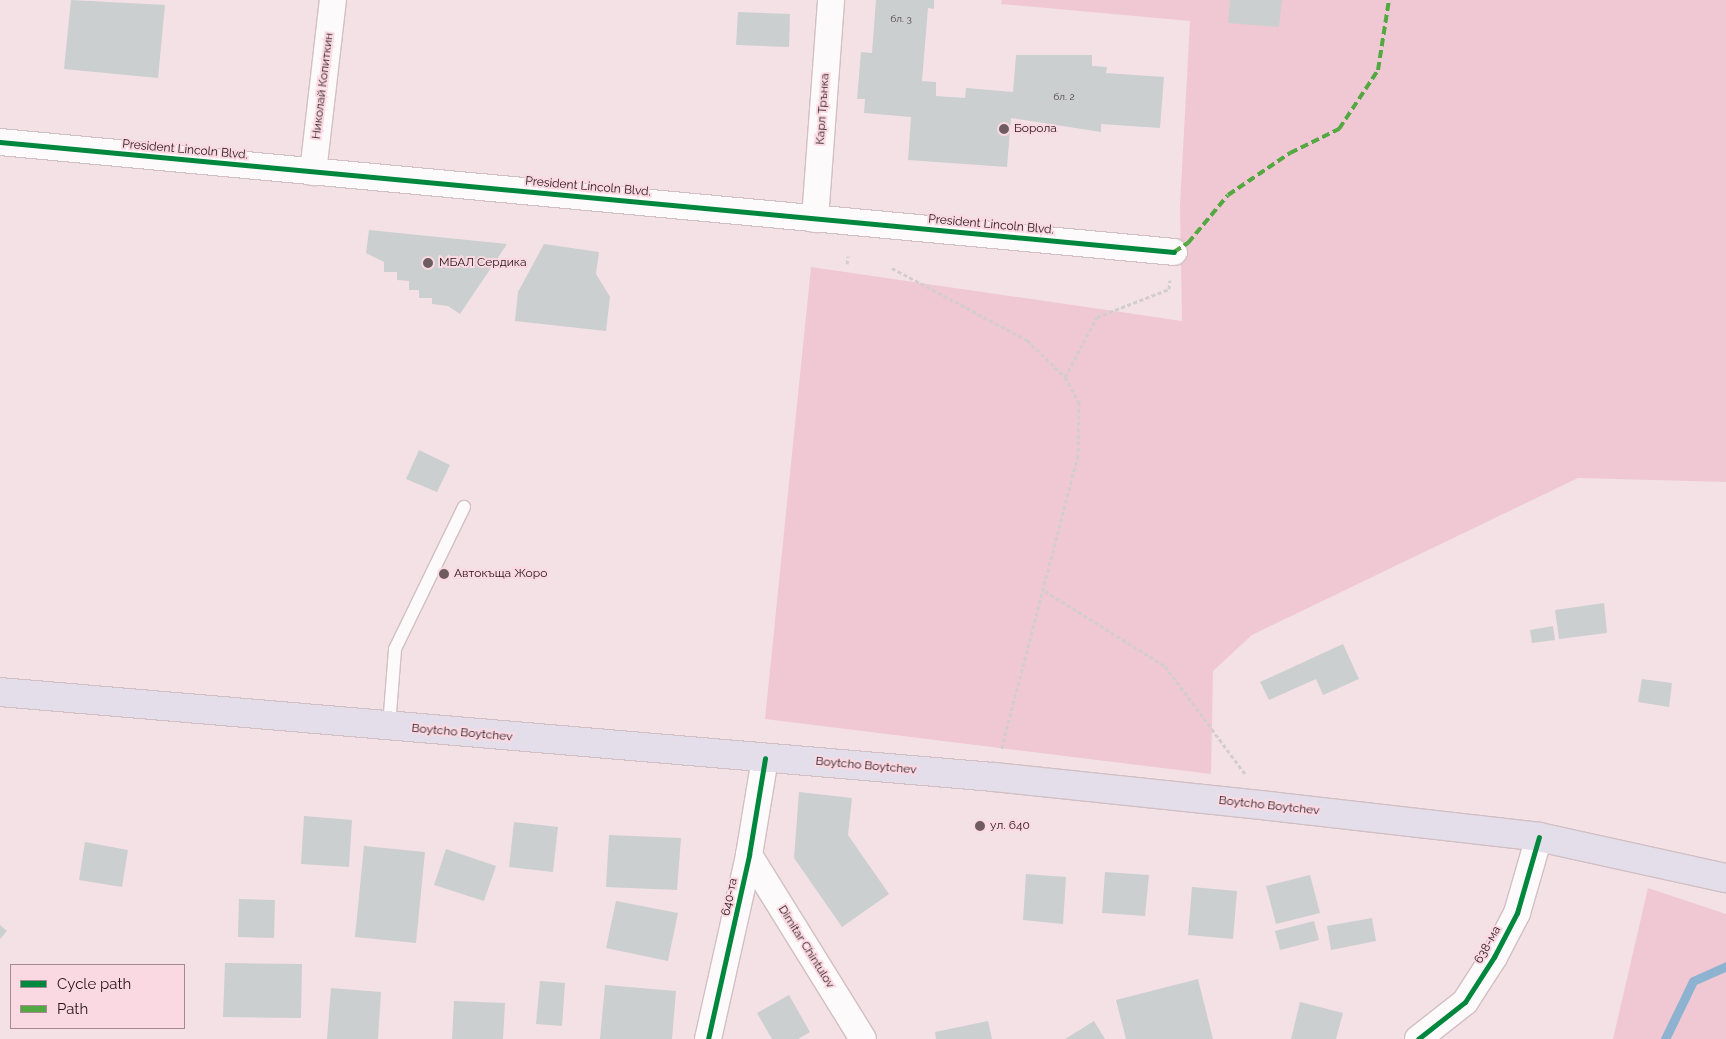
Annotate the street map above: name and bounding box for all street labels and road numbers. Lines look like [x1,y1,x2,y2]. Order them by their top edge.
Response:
street label: Николай Копиткин [309,32,337,140]
street label: Карл Трънка [813,73,833,145]
street label: President Lincoln Blvd. [122,137,248,163]
street label: President Lincoln Blvd. [525,174,651,200]
street label: President Lincoln Blvd. [928,212,1054,238]
street label: Boytcho Boytchev [411,721,513,745]
street label: Boytcho Boytchev [815,754,917,778]
street label: Boytcho Boytchev [1218,794,1320,818]
street label: 640-та [719,877,741,917]
street label: Dimitar Chintulov [775,903,837,991]
street label: 638-ма [1472,924,1504,966]

